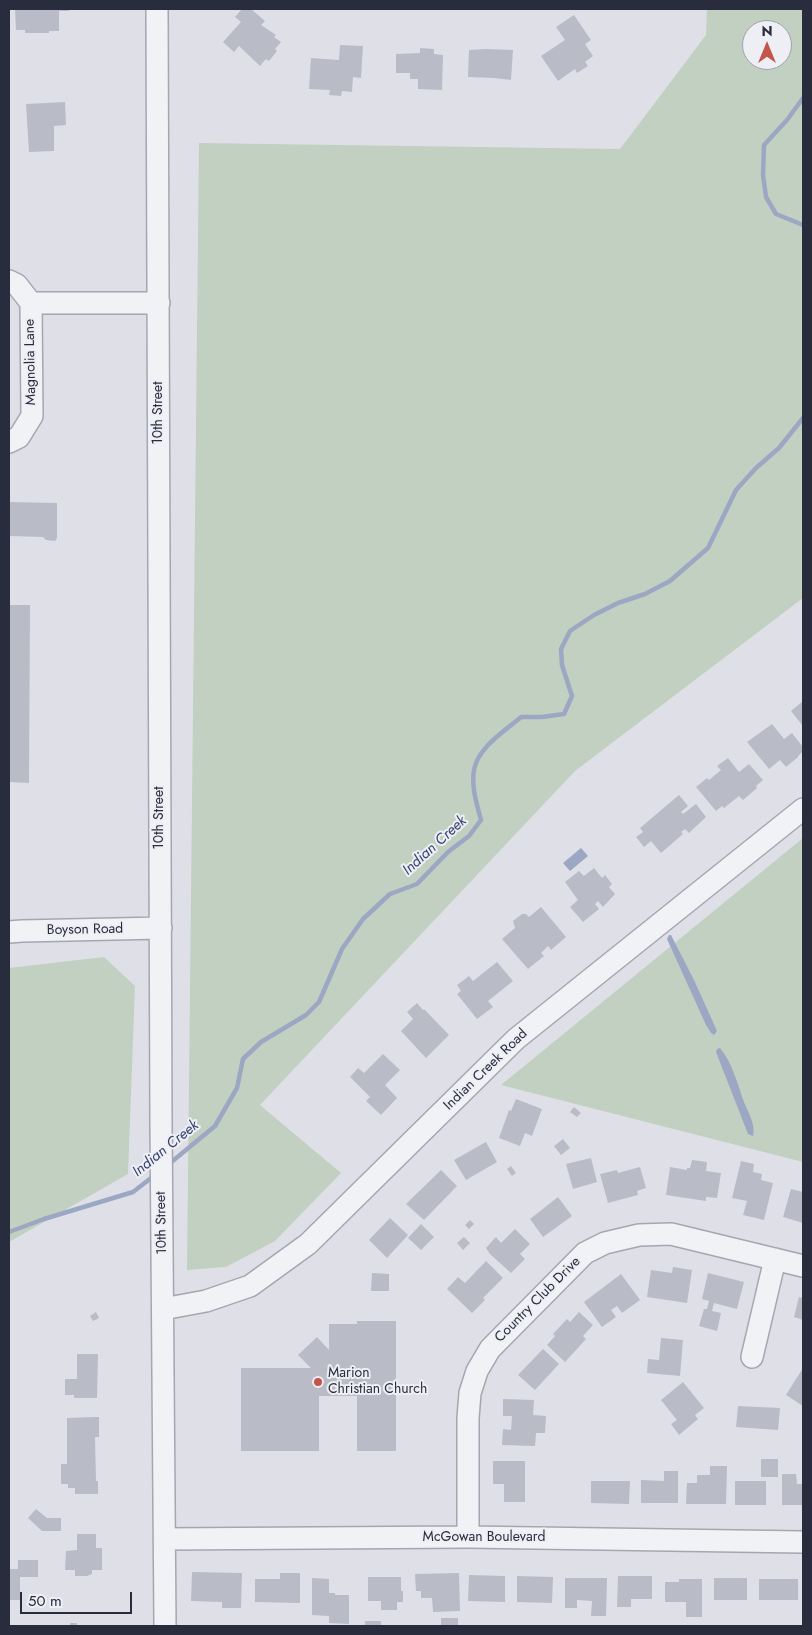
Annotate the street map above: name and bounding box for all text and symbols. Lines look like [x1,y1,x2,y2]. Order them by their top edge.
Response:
north arrow [742,20,792,70]
text: N [761,21,773,41]
street label: Magnolia Lane [22,319,40,405]
street label: 10th Street [151,381,167,445]
street label: 10th Street [152,786,168,850]
water label: Indian Creek [399,813,471,879]
street label: Boyson Road [47,921,123,939]
street label: Indian Creek Road [441,1026,531,1114]
water label: Indian Creek [129,1117,203,1181]
street label: 10th Street [153,1191,171,1255]
street label: Country Club Drive [492,1254,584,1346]
place label: Marion Christian Church [328,1366,427,1398]
marker: Marion Christian Church [312,1376,324,1388]
street label: McGowan Boulevard [423,1530,545,1546]
scale bar [22,1582,135,1614]
text: 50 m [28,1590,62,1612]

